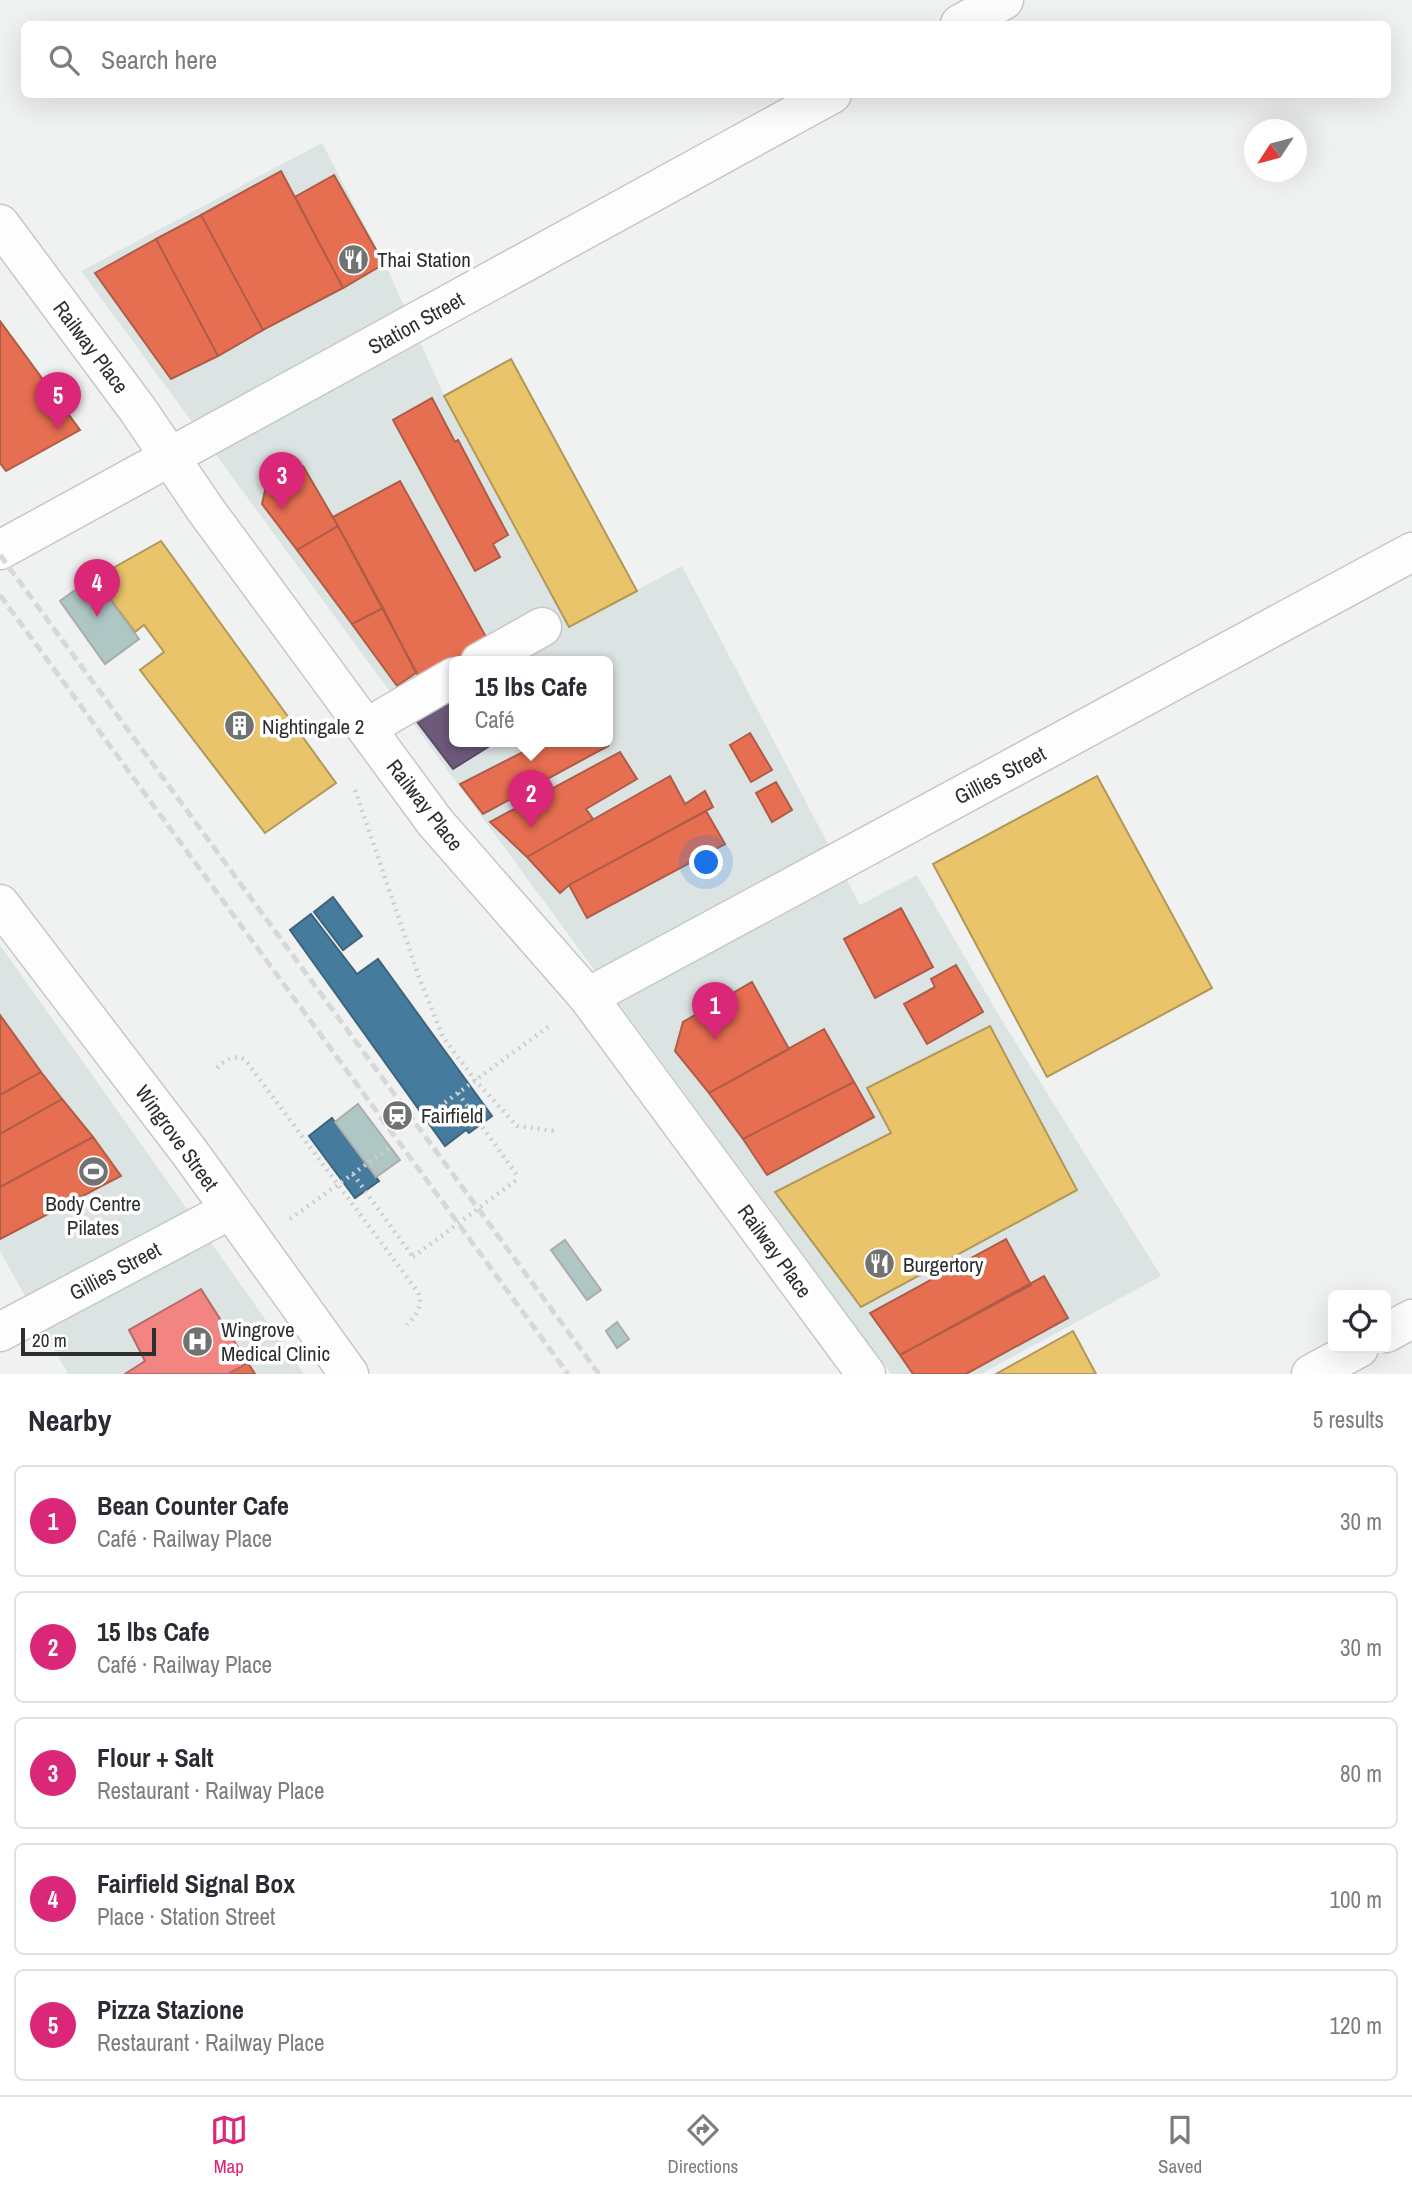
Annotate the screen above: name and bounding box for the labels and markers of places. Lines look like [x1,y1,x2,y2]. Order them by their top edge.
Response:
restaurant icon: Thai Station [337,242,371,276]
place label: Thai Station [377,245,471,274]
pin: 5 [35,372,81,430]
pin: 3 [259,452,305,510]
pin: 4 [74,559,120,617]
building icon: Nightingale 2 [222,709,256,743]
place label: Nightingale 2 [262,712,364,741]
pin: 2 [508,770,554,828]
pin: 1 [692,982,738,1040]
station icon: Fairfield [381,1098,415,1132]
place label: Fairfield [421,1101,483,1130]
sports icon: Body Centre Pilates [76,1154,110,1188]
place label: Body Centre Pilates [45,1189,141,1242]
restaurant icon: Burgertory [863,1247,897,1281]
place label: Burgertory [903,1250,984,1279]
place label: Wingrove Medical Clinic [221,1315,330,1368]
hospital icon: Wingrove Medical Clinic [181,1324,215,1358]

